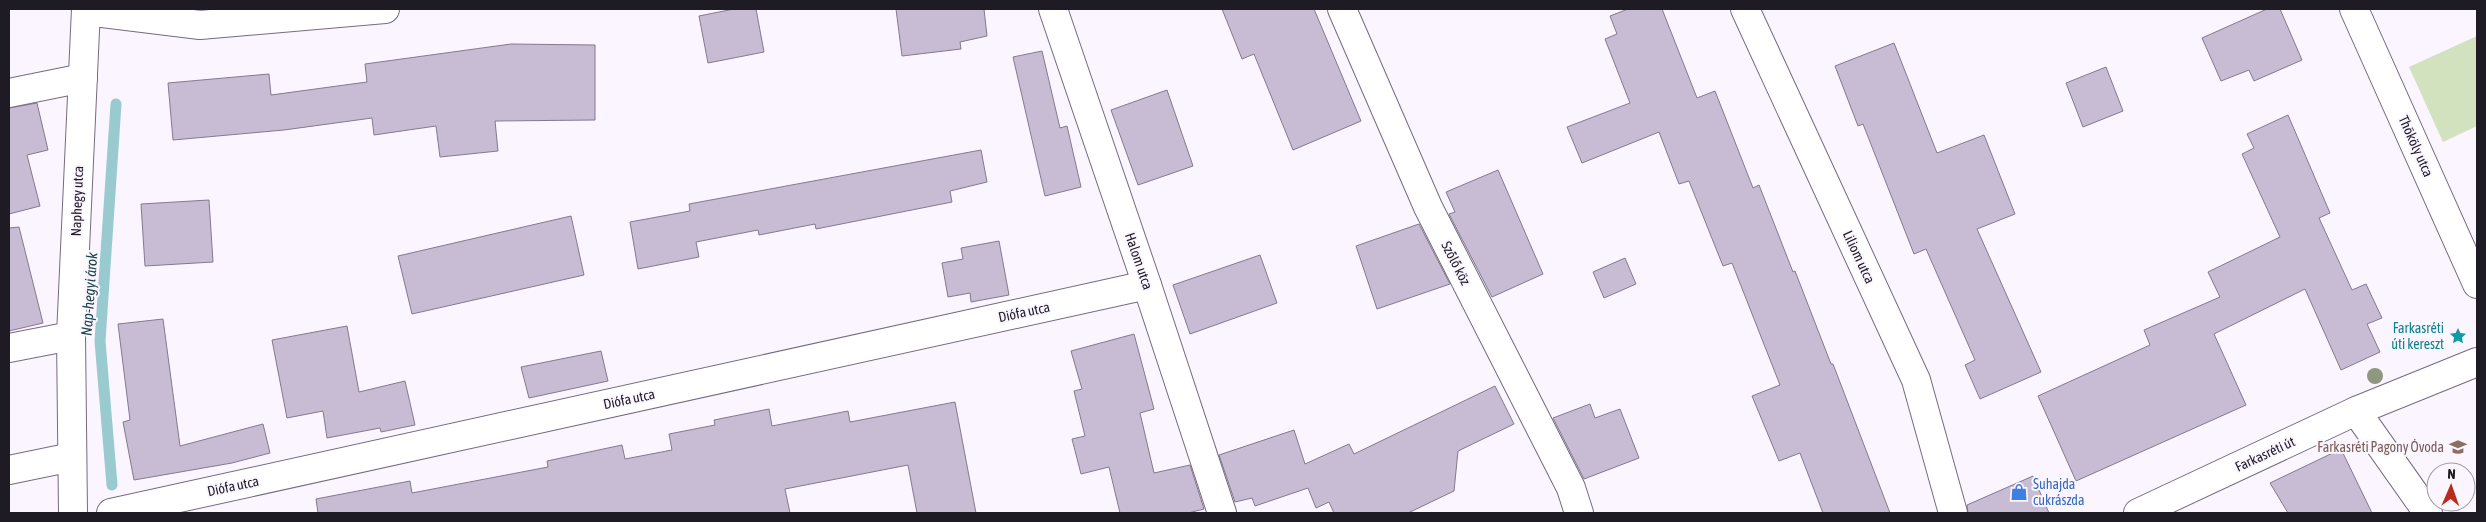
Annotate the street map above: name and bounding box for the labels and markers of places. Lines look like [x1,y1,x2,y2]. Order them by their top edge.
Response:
place label: Farkasréti úti kereszt [2391,320,2444,352]
place icon: Farkasréti úti kereszt [2448,326,2468,346]
school or university icon: Farkasréti Pagony Óvoda [2448,437,2468,457]
place label: Farkasréti Pagony Óvoda [2317,439,2444,455]
place label: Suhajda cukrászda [2033,476,2084,508]
shop icon: Suhajda cukrászda [2009,482,2029,502]

